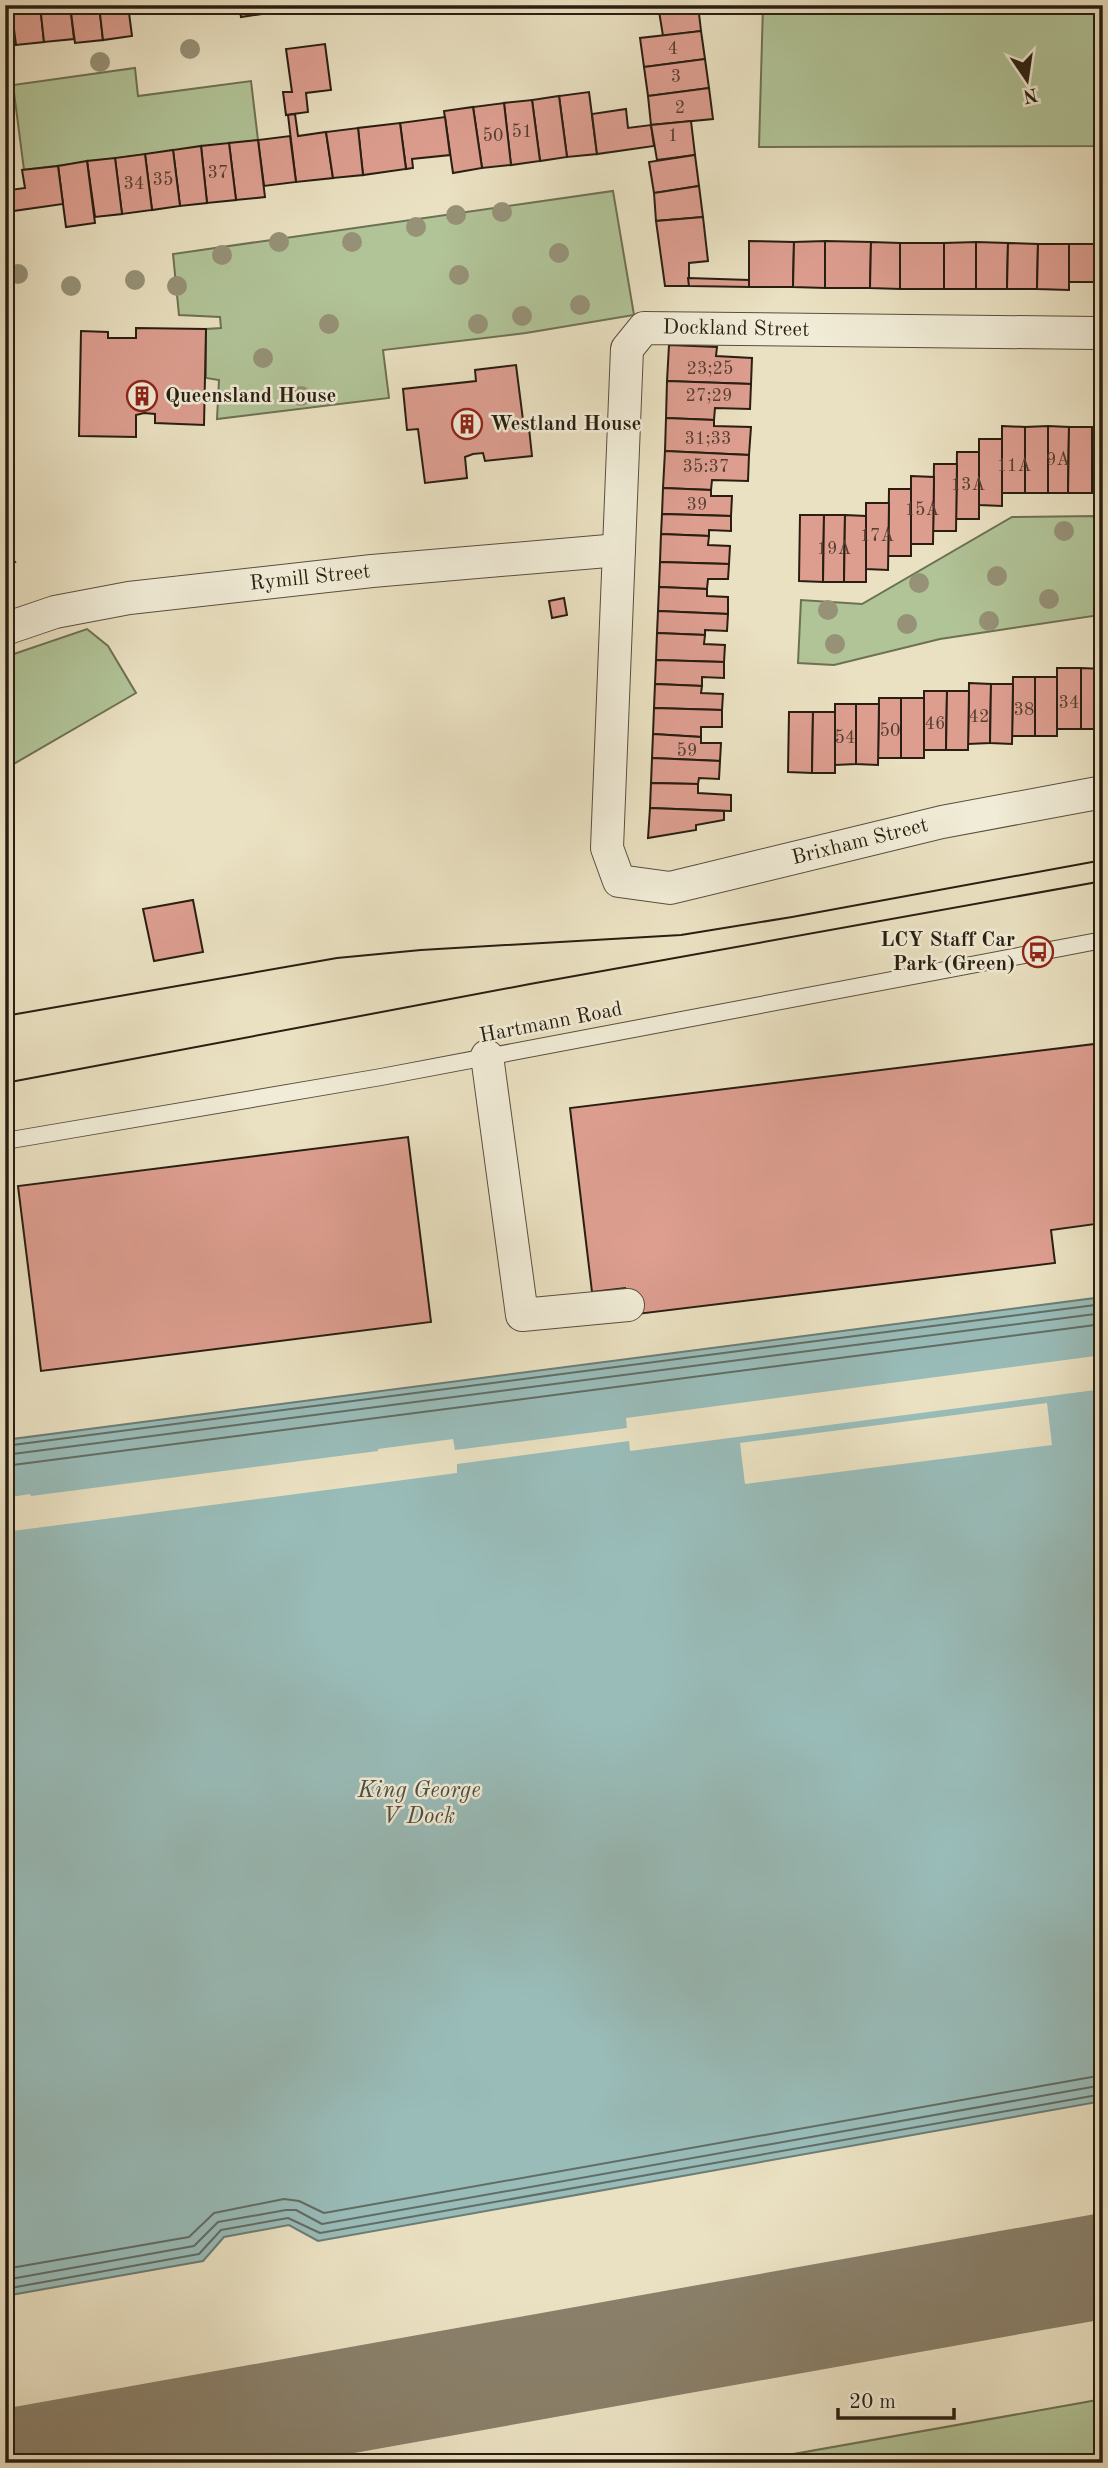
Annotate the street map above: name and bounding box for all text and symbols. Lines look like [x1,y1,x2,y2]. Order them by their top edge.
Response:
house number: 4 [668,40,678,58]
north arrow [992,46,1062,116]
house number: 3 [671,68,681,86]
text: N [1021,83,1039,105]
house number: 2 [675,99,685,117]
house number: 51 [512,123,532,141]
house number: 50 [483,127,503,145]
house number: 1 [668,127,678,145]
house number: 37 [208,164,228,182]
house number: 35 [153,171,173,189]
house number: 34 [124,175,144,193]
street label: Dockland Street [662,317,810,341]
house number: 23;25 [687,360,733,378]
building icon: Queensland House [125,379,159,413]
place label: Queensland House [165,386,336,407]
house number: 27;29 [686,387,732,405]
building icon: Westland House [450,407,484,441]
place label: Westland House [490,414,642,435]
house number: 31;33 [685,430,731,448]
house number: 9A [1046,451,1070,469]
house number: 11A [997,457,1032,475]
house number: 35:37 [683,458,729,476]
house number: 13A [951,476,986,494]
house number: 39 [687,496,707,514]
house number: 15A [905,501,940,519]
house number: 17A [860,527,895,545]
house number: 19A [817,540,852,558]
street label: Rymill Street [249,561,371,595]
house number: 34 [1059,694,1079,712]
house number: 38 [1014,701,1034,719]
house number: 42 [969,708,989,726]
house number: 46 [925,715,945,733]
house number: 50 [880,722,900,740]
house number: 54 [835,729,855,747]
house number: 59 [677,742,697,760]
street label: Brixham Street [790,815,930,869]
place label: LCY Staff Car Park (Green) [880,930,1015,975]
bus stop icon: LCY Staff Car Park (Green) [1021,935,1055,969]
street label: Hartmann Road [478,999,624,1047]
water label: King George V Dock [356,1779,481,1828]
scale bar [838,2377,954,2421]
text: 20 m [849,2392,896,2413]

